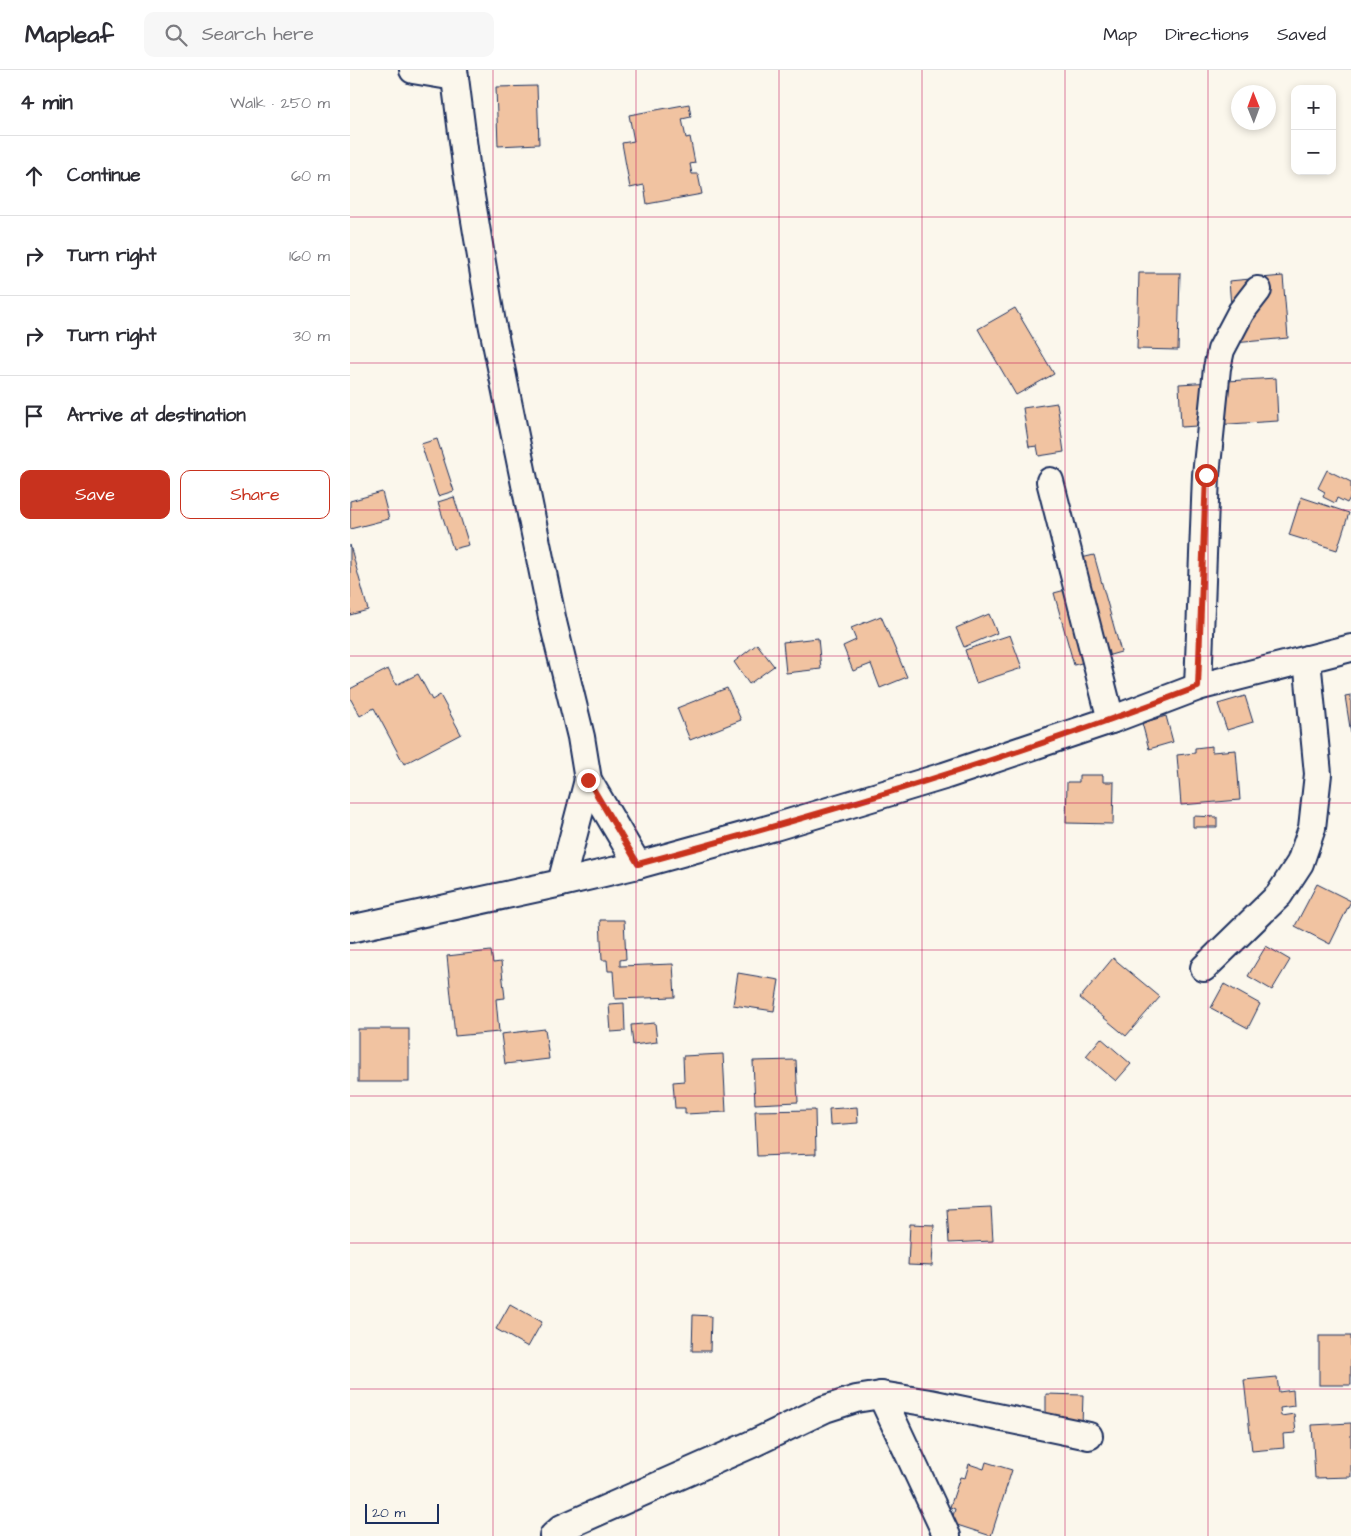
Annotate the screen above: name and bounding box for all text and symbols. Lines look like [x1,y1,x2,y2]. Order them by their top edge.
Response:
search box [144,12,494,57]
text: Mapleaf [25,18,114,52]
icon: search [162,21,190,49]
text: Search here [202,21,314,48]
text: Map [1103,22,1137,47]
text: Directions [1165,22,1249,47]
text: Saved [1277,22,1326,47]
north arrow [1231,85,1276,130]
map controls [1291,85,1336,175]
button: + [1291,85,1336,130]
text: 4 min [20,88,73,117]
text: Walk · 250 m [230,92,330,114]
button: − [1291,130,1336,175]
icon: ahead [20,162,48,190]
text: Continue [67,162,141,189]
text: 60 m [291,165,330,187]
icon: right [20,242,48,270]
text: Turn right [67,242,156,269]
text: 160 m [289,245,330,267]
icon: right [20,322,48,350]
text: Turn right [67,322,156,349]
text: 30 m [293,325,330,347]
icon: arrive [20,402,48,430]
text: Arrive at destination [67,402,246,429]
route start [1195,464,1218,487]
button: Save [20,470,170,519]
button: Share [180,470,330,519]
route end [577,769,600,792]
scale bar [365,1501,439,1524]
text: 20 m [372,1503,405,1523]

